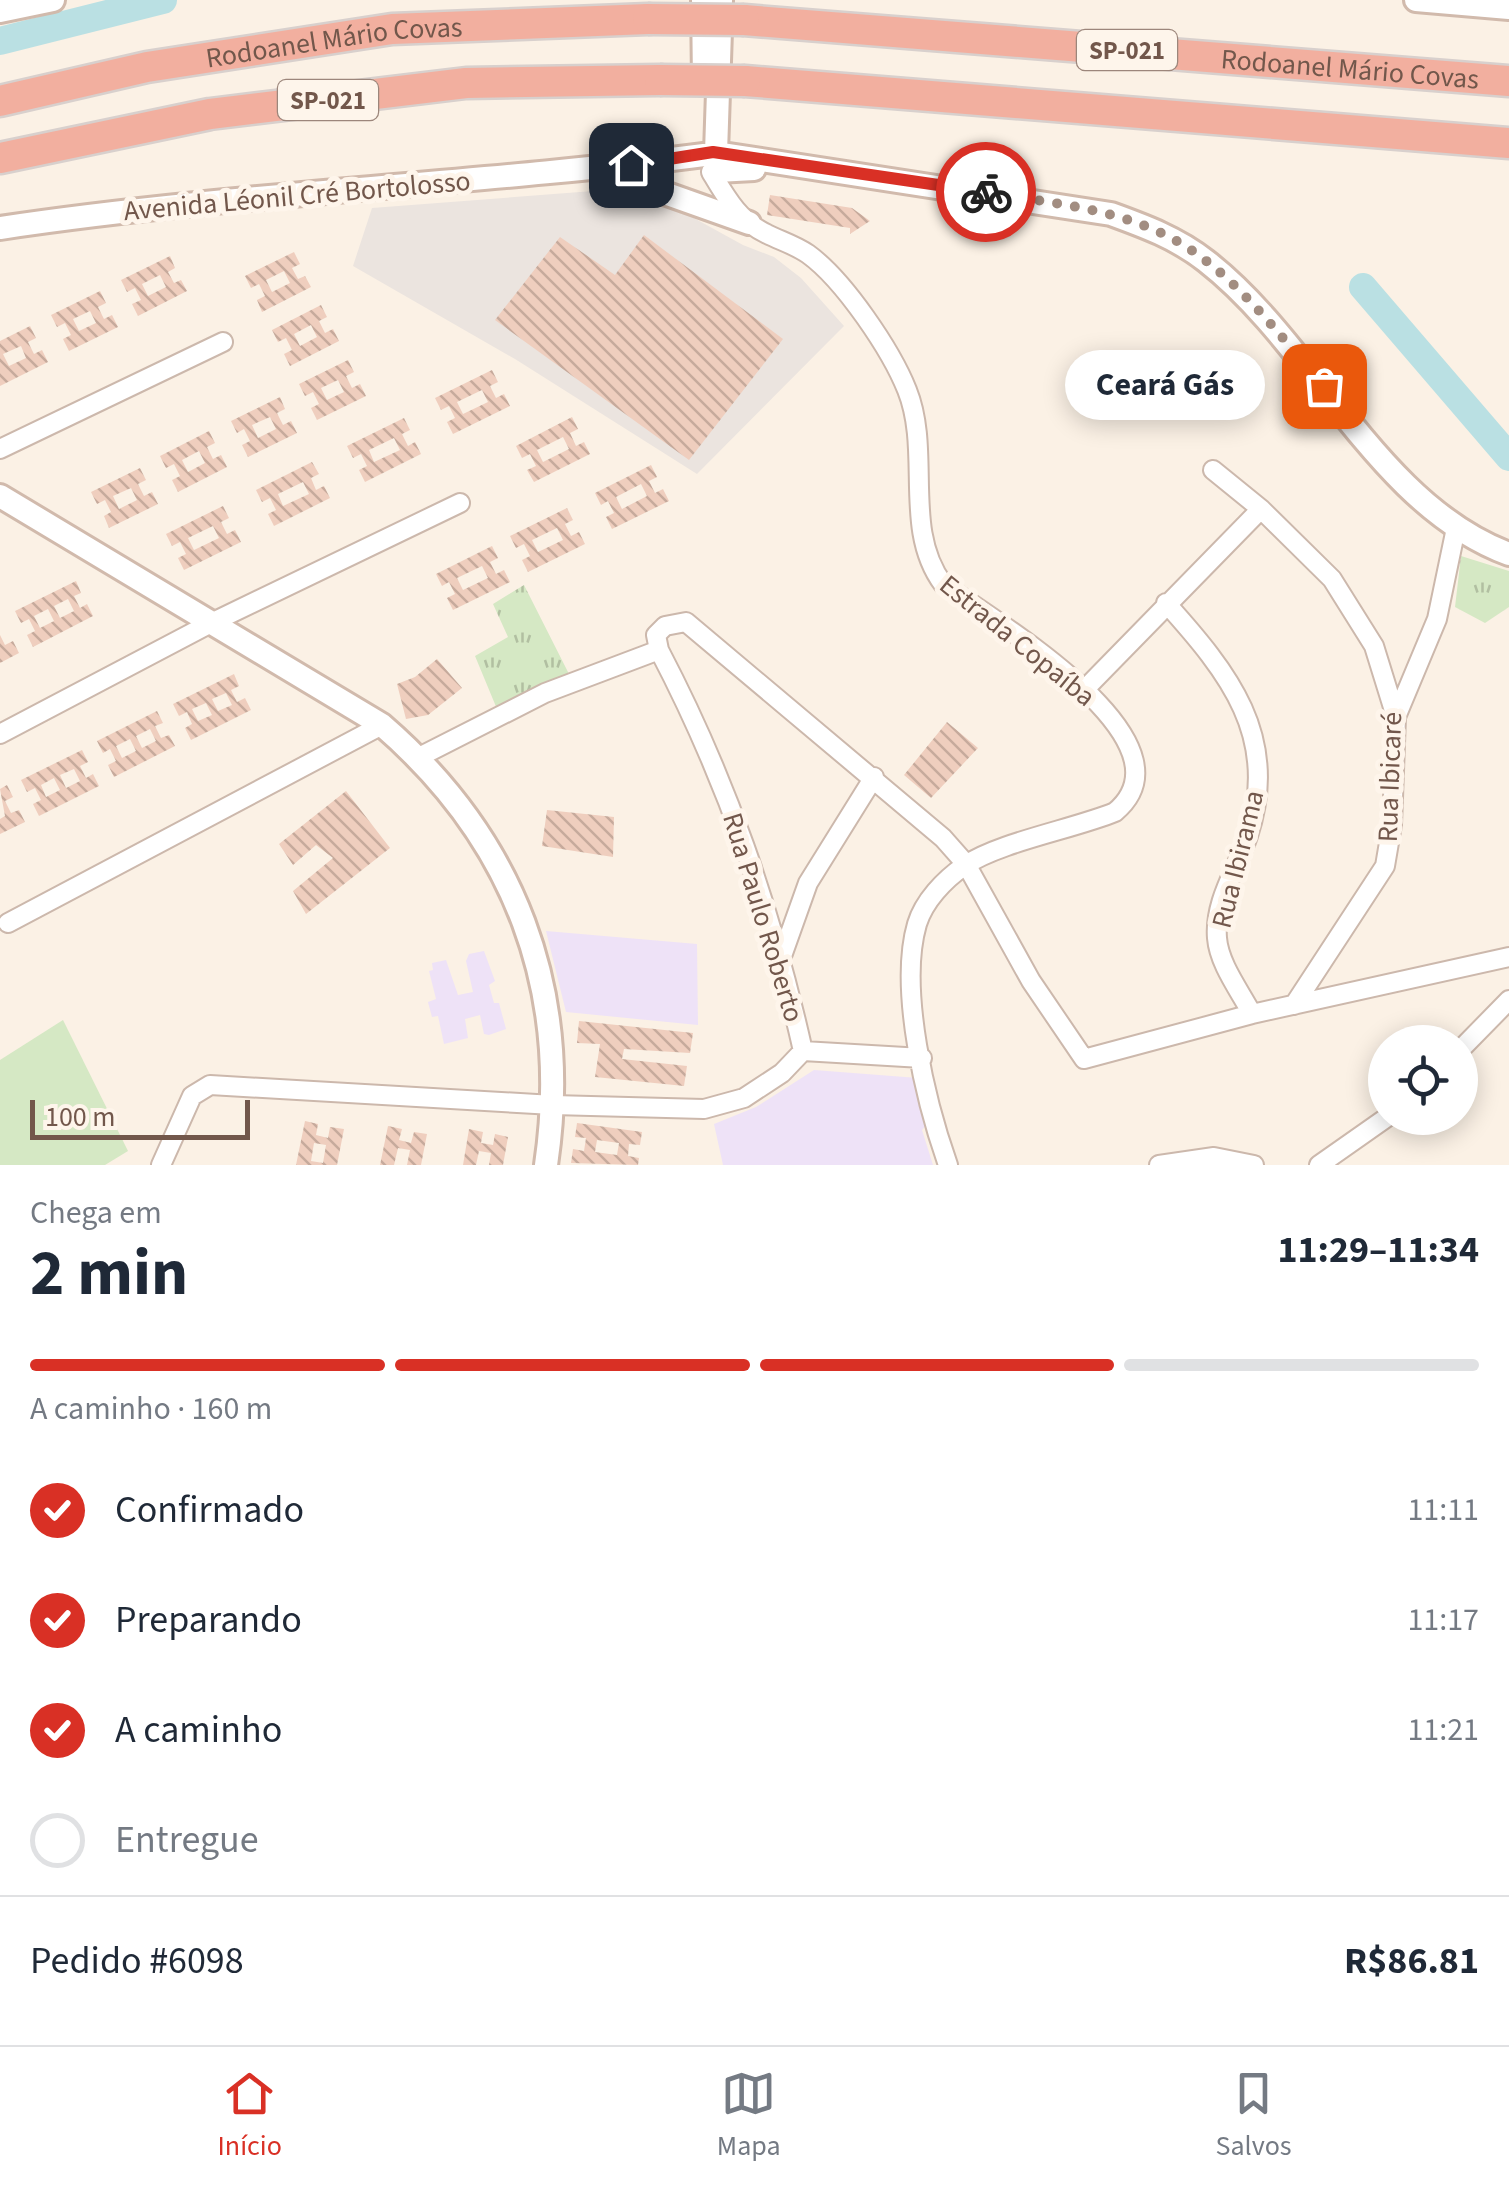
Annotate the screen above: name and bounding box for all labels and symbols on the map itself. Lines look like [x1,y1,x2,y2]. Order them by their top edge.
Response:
street label: Rodoanel Mário Covas [203,7,463,79]
road number: SP-021 [1077,30,1177,70]
street label: Rodoanel Mário Covas [1219,39,1480,100]
road number: SP-021 [278,80,378,120]
pin [589,123,674,208]
courier [936,142,1036,242]
street label: Avenida Léonil Cré Bortolosso [122,161,472,231]
pin [1282,344,1367,429]
callout: Ceará Gás [1064,351,1264,421]
street label: Estrada Copaíba [931,565,1104,716]
street label: Rua Ibicaré [1368,711,1412,843]
street label: Rua Ibirama [1201,786,1274,933]
street label: Rua Paulo Roberto [712,808,814,1027]
scale bar [30,1095,250,1140]

